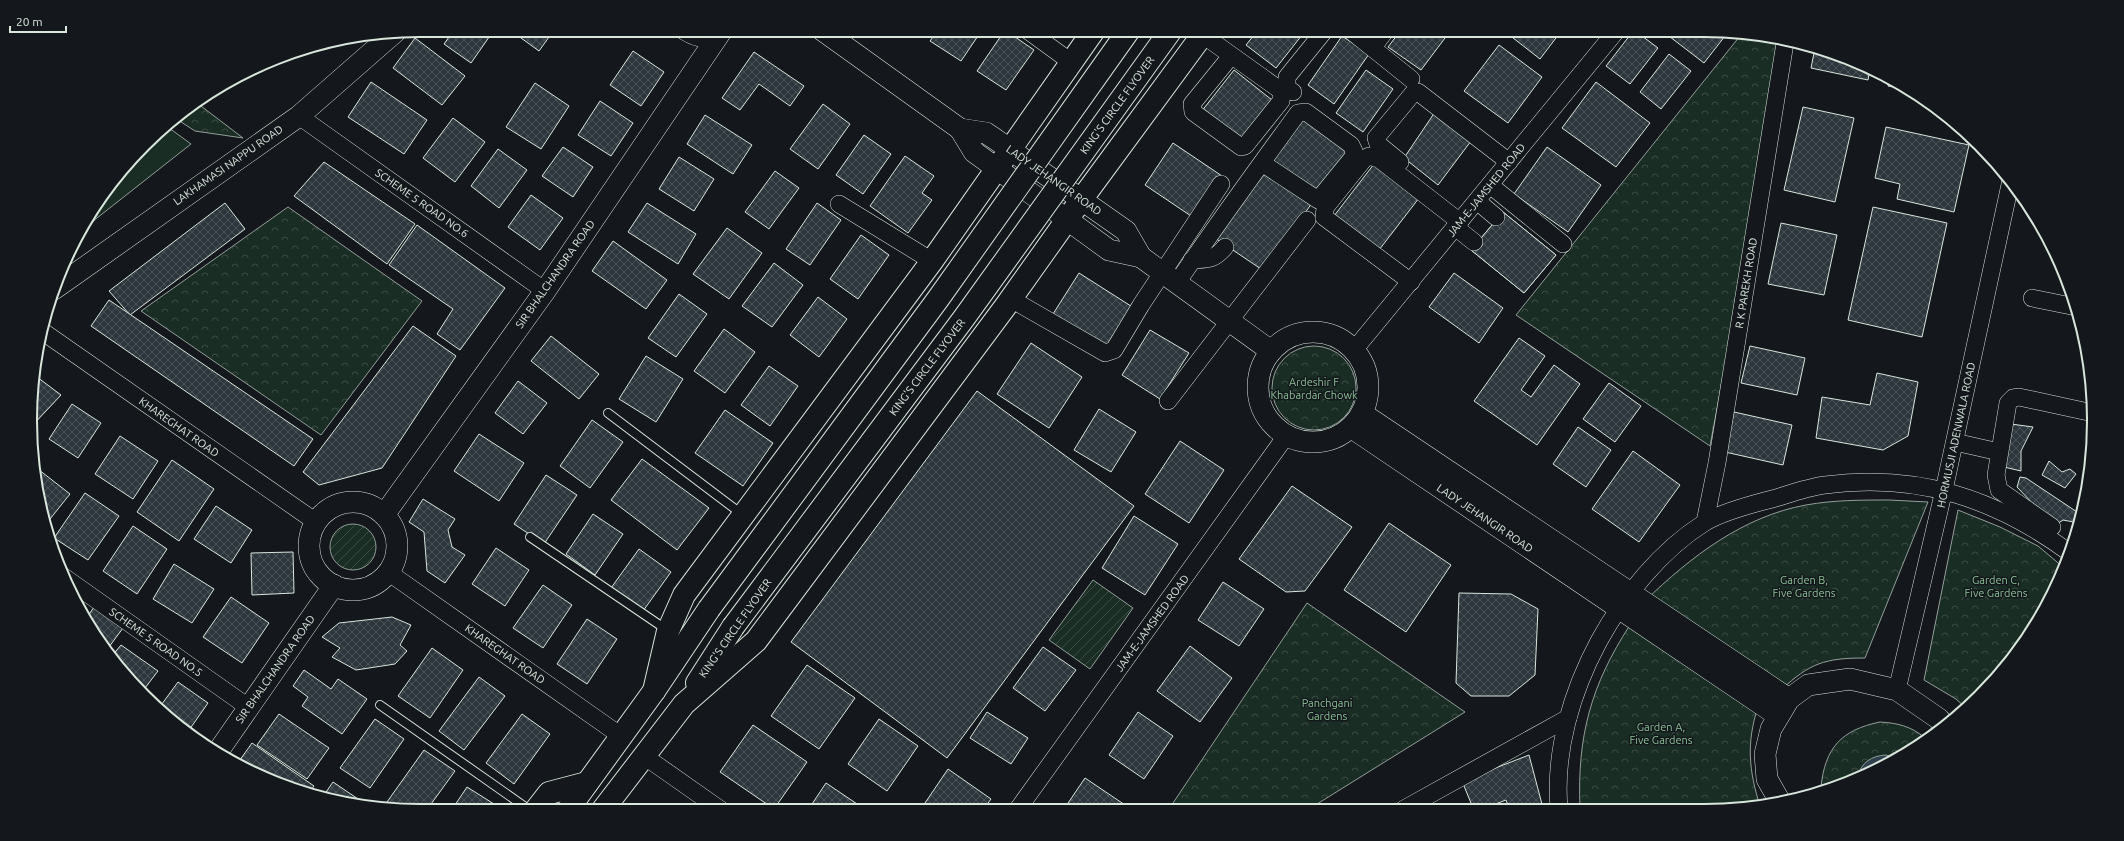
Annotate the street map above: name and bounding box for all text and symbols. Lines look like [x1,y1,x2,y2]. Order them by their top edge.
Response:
scale bar [10,8,66,34]
text: 20 m [16,15,43,28]
street label: KING'S CIRCLE FLYOVER [1078,54,1157,156]
street label: LAKHAMASI NAPPU ROAD [171,122,285,207]
street label: JAM-E-JAMSHED ROAD [1445,141,1527,239]
street label: LADY JEHANGIR ROAD [1004,143,1104,218]
street label: SCHEME 5 ROAD NO.6 [373,166,471,240]
street label: SIR BHALCHANDRA ROAD [513,217,597,330]
street label: R K PAREKH ROAD [1733,236,1759,329]
street label: KING'S CIRCLE FLYOVER [887,316,967,418]
street label: HORMUSJI ADENWALA ROAD [1935,361,1977,509]
park label: Ardeshir F Khabardar Chowk [1270,376,1358,401]
street label: KHAREGHAT ROAD [137,395,221,459]
street label: LADY JEHANGIR ROAD [1435,481,1536,555]
street label: JAM-E-JAMSHED ROAD [1113,572,1191,674]
park label: Garden B, Five Gardens [1772,574,1836,599]
park label: Garden C, Five Gardens [1964,574,2028,599]
street label: KING'S CIRCLE FLYOVER [696,576,774,680]
street label: SCHEME 5 ROAD NO.5 [107,605,205,679]
street label: SIR BHALCHANDRA ROAD [233,612,317,725]
street label: KHAREGHAT ROAD [463,622,547,686]
park label: Panchgani Gardens [1302,697,1352,722]
park label: Garden A, Five Gardens [1629,721,1693,746]

